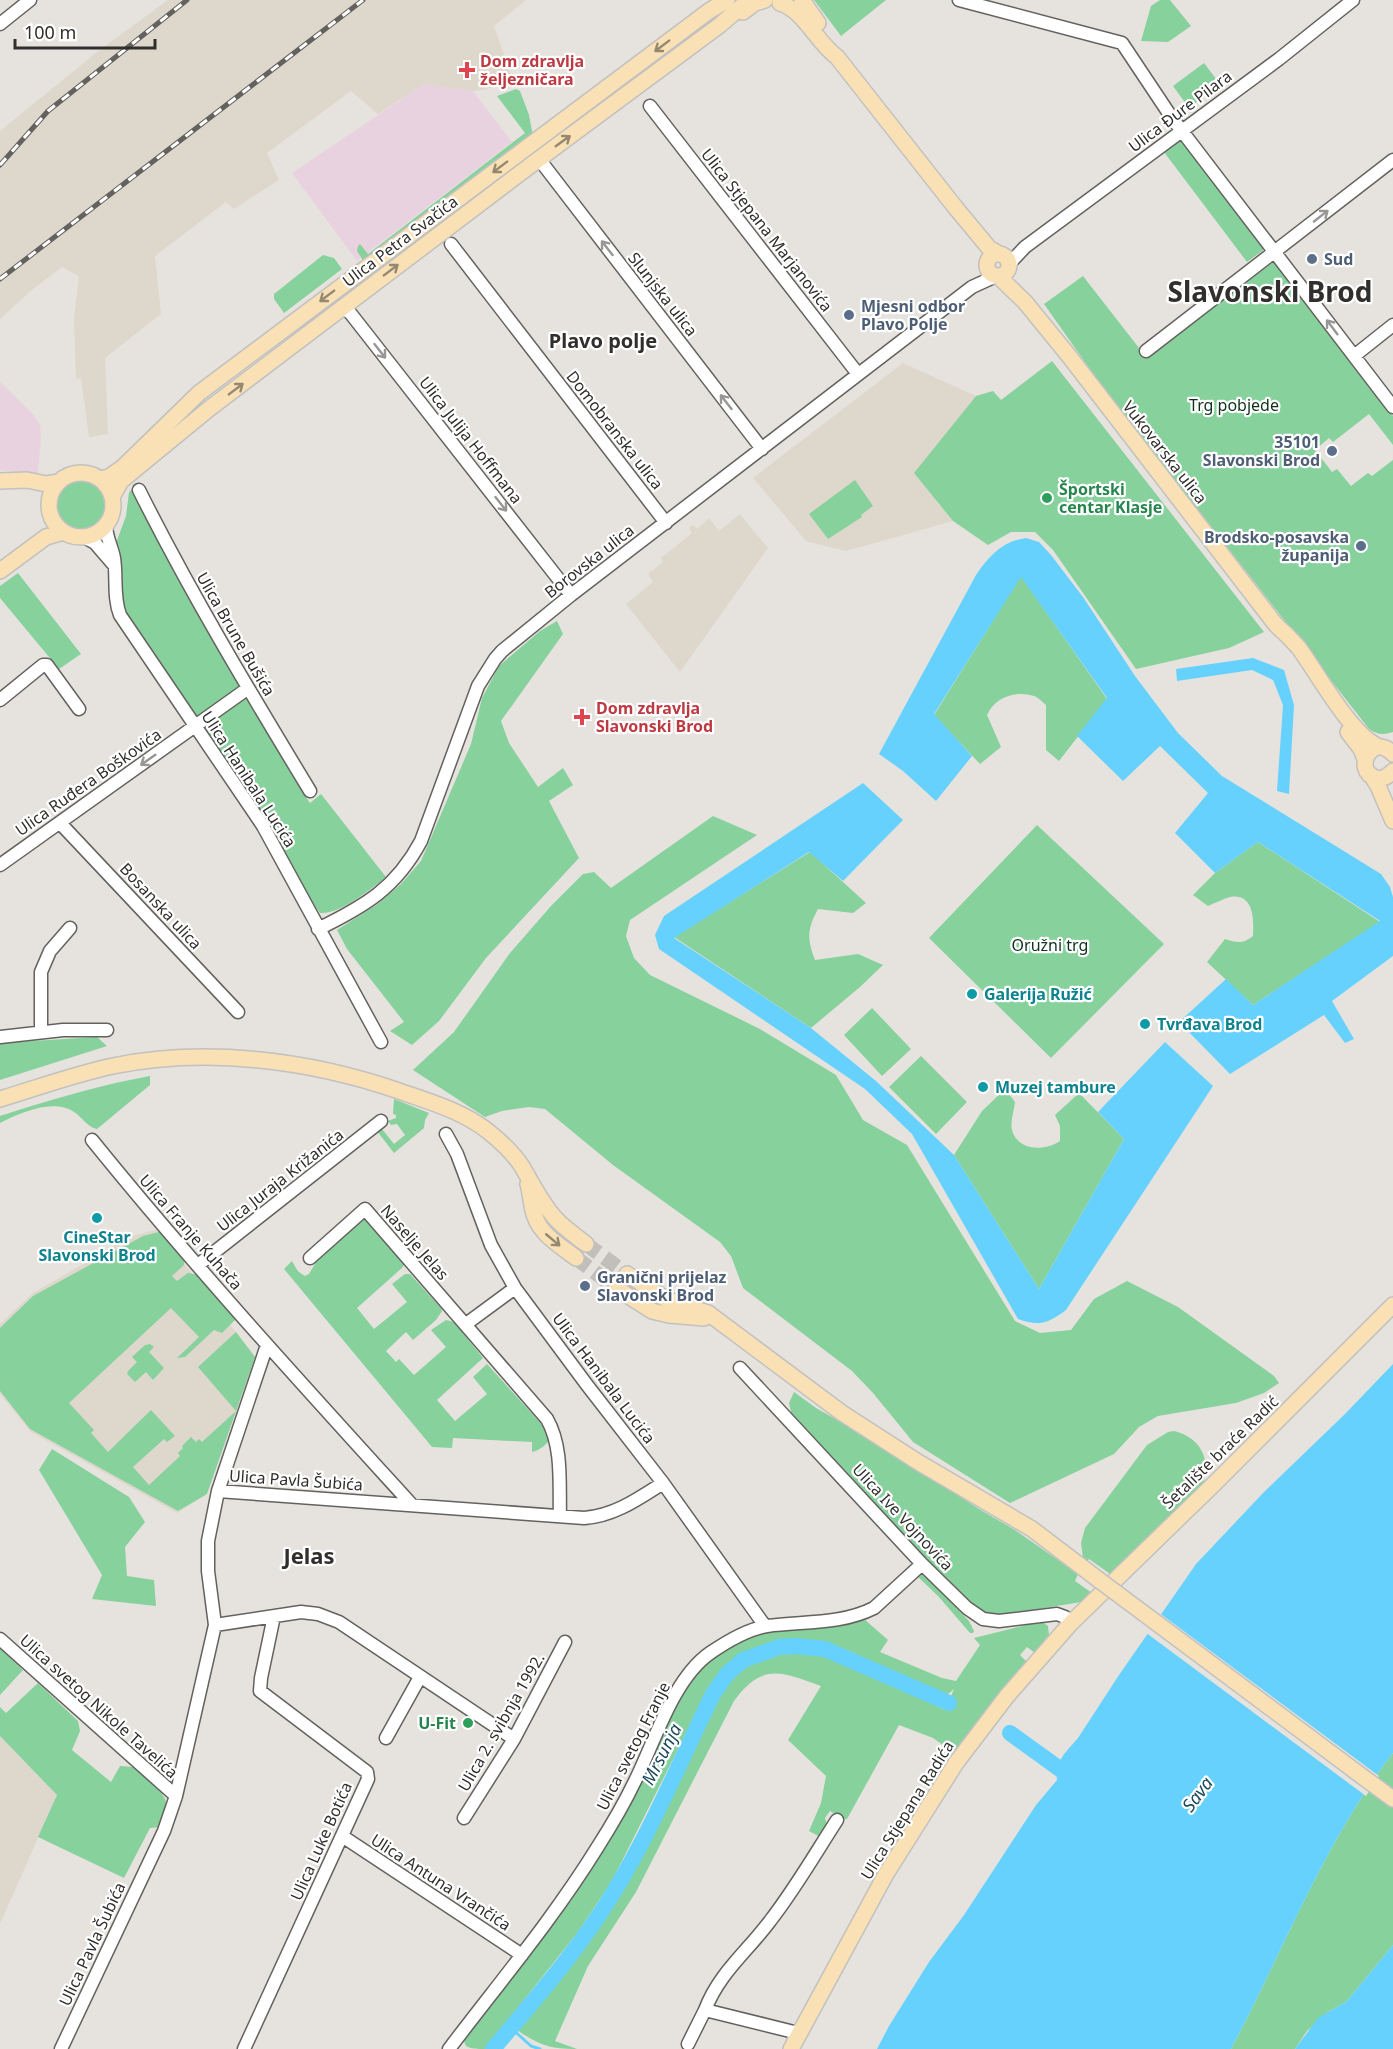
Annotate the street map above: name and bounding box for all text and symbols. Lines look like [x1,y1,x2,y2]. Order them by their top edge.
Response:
scale bar [15,12,154,50]
text: 100 m [24,20,76,44]
one-way arrow [654,39,670,52]
place label: Dom zdravlja željezničara [480,50,584,90]
marker: Dom zdravlja željezničara [458,61,476,79]
street label: Ulica Đure Pilara [1124,65,1236,157]
one-way arrow [555,135,571,147]
street label: Ulica Stjepana Marjanovića [696,144,838,316]
one-way arrow [492,160,508,173]
street label: Ulica Petra Svačića [338,190,462,292]
one-way arrow [1313,209,1329,222]
one-way arrow [601,240,614,256]
street label: Slunjska ulica [623,247,703,341]
place label: Sud [1324,248,1353,270]
marker: Sud [1305,252,1319,266]
one-way arrow [382,264,398,277]
district label: Slavonski Brod [1167,272,1373,310]
one-way arrow [320,290,336,303]
place label: Mjesni odbor Plavo Polje [861,295,965,335]
marker: Mjesni odbor Plavo Polje [842,308,856,322]
one-way arrow [1326,319,1338,335]
district label: Plavo polje [549,327,657,354]
one-way arrow [374,343,387,359]
street label: Domobranska ulica [562,366,668,494]
street label: Ulica Julija Hoffmana [414,372,528,508]
one-way arrow [227,382,243,395]
park label: Trg pobjede [1189,394,1279,416]
one-way arrow [720,395,733,411]
street label: Vukovarska ulica [1118,396,1212,508]
place label: 35101 Slavonski Brod [1203,431,1320,471]
marker: 35101 Slavonski Brod [1325,444,1339,458]
place label: Športski centar Klasje [1059,478,1162,518]
marker: Športski centar Klasje [1040,491,1054,505]
one-way arrow [494,496,507,512]
street label: Borovska ulica [540,519,638,603]
place label: Brodsko-posavska županija [1204,526,1349,566]
marker: Brodsko-posavska županija [1354,539,1368,553]
street label: Ulica Brune Bušića [192,568,280,700]
place label: Dom zdravlja Slavonski Brod [596,697,713,737]
street label: Ulica Hanibala Lucića [197,707,301,851]
marker: Dom zdravlja Slavonski Brod [573,708,591,726]
street label: Ulica Ruđera Boškovića [11,723,165,841]
one-way arrow [140,754,156,766]
street label: Bosanska ulica [115,858,207,954]
park label: Oružni trg [1012,934,1088,956]
place label: Galerija Ružić [984,983,1092,1005]
marker: Galerija Ružić [965,987,979,1001]
place label: Tvrđava Brod [1157,1013,1262,1035]
marker: Tvrđava Brod [1138,1017,1152,1031]
place label: Muzej tambure [995,1076,1116,1098]
marker: Muzej tambure [976,1080,990,1094]
street label: Ulica Juraja Križanića [212,1124,348,1236]
street label: Ulica Franje Kuhača [135,1169,247,1295]
street label: Naselje Jelas [376,1200,454,1284]
marker: CineStar Slavonski Brod [90,1211,104,1225]
place label: CineStar Slavonski Brod [38,1226,156,1266]
one-way arrow [545,1233,561,1246]
place label: Granični prijelaz Slavonski Brod [597,1266,727,1306]
marker: Granični prijelaz Slavonski Brod [578,1279,592,1293]
street label: Ulica Hanibala Lucića [548,1308,660,1448]
street label: Šetalište braće Radić [1157,1390,1283,1513]
street label: Ulica Ive Vojnovića [848,1459,958,1575]
street label: Ulica Pavla Šubića [228,1464,364,1496]
district label: Jelas [281,1540,335,1570]
street label: Ulica svetog Nikole Tavelića [15,1629,183,1783]
street label: Ulica 2. svibnja 1992. [452,1649,550,1795]
street label: Ulica svetog Franje [591,1678,675,1814]
place label: U-Fit [418,1712,456,1734]
marker: U-Fit [461,1716,475,1730]
water label: Mrsunja [635,1719,687,1789]
street label: Ulica Stjepana Radića [855,1736,959,1884]
water label: Sava [1176,1772,1218,1816]
street label: Ulica Luke Botića [285,1778,357,1904]
street label: Ulica Antuna Vrančića [367,1828,515,1936]
street label: Ulica Pavla Šubića [54,1879,130,2009]

